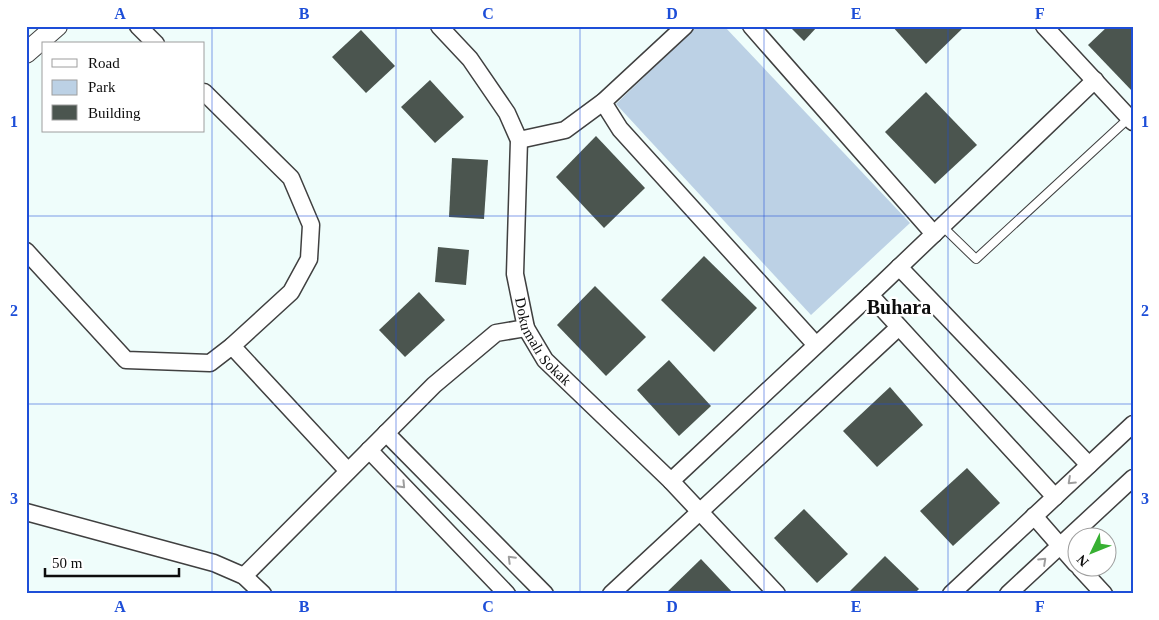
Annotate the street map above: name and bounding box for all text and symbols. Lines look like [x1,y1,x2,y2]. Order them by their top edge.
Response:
text: A [114,5,126,22]
text: B [299,5,310,22]
text: C [482,5,494,22]
text: D [666,5,678,22]
text: E [851,5,861,22]
text: F [1035,5,1045,22]
legend [42,42,205,132]
text: Road [88,55,120,71]
text: Park [88,79,116,95]
text: Building [88,105,141,121]
text: 1 [10,113,18,130]
text: 1 [1141,113,1149,130]
street label: Dokumalı Sokak [512,296,575,389]
district label: Buhara [867,296,931,318]
text: 2 [10,302,18,319]
text: 2 [1141,302,1149,319]
one-way arrow [1068,476,1077,485]
one-way arrow [396,479,405,488]
text: 3 [10,490,18,507]
text: 3 [1141,490,1149,507]
north arrow [1066,528,1116,578]
scale bar [45,545,179,577]
text: N [1074,552,1092,569]
text: 50 m [52,555,83,571]
one-way arrow [508,556,517,565]
one-way arrow [1038,558,1047,567]
text: A [114,598,126,615]
text: B [299,598,310,615]
text: C [482,598,494,615]
text: D [666,598,678,615]
text: E [851,598,861,615]
text: F [1035,598,1045,615]

